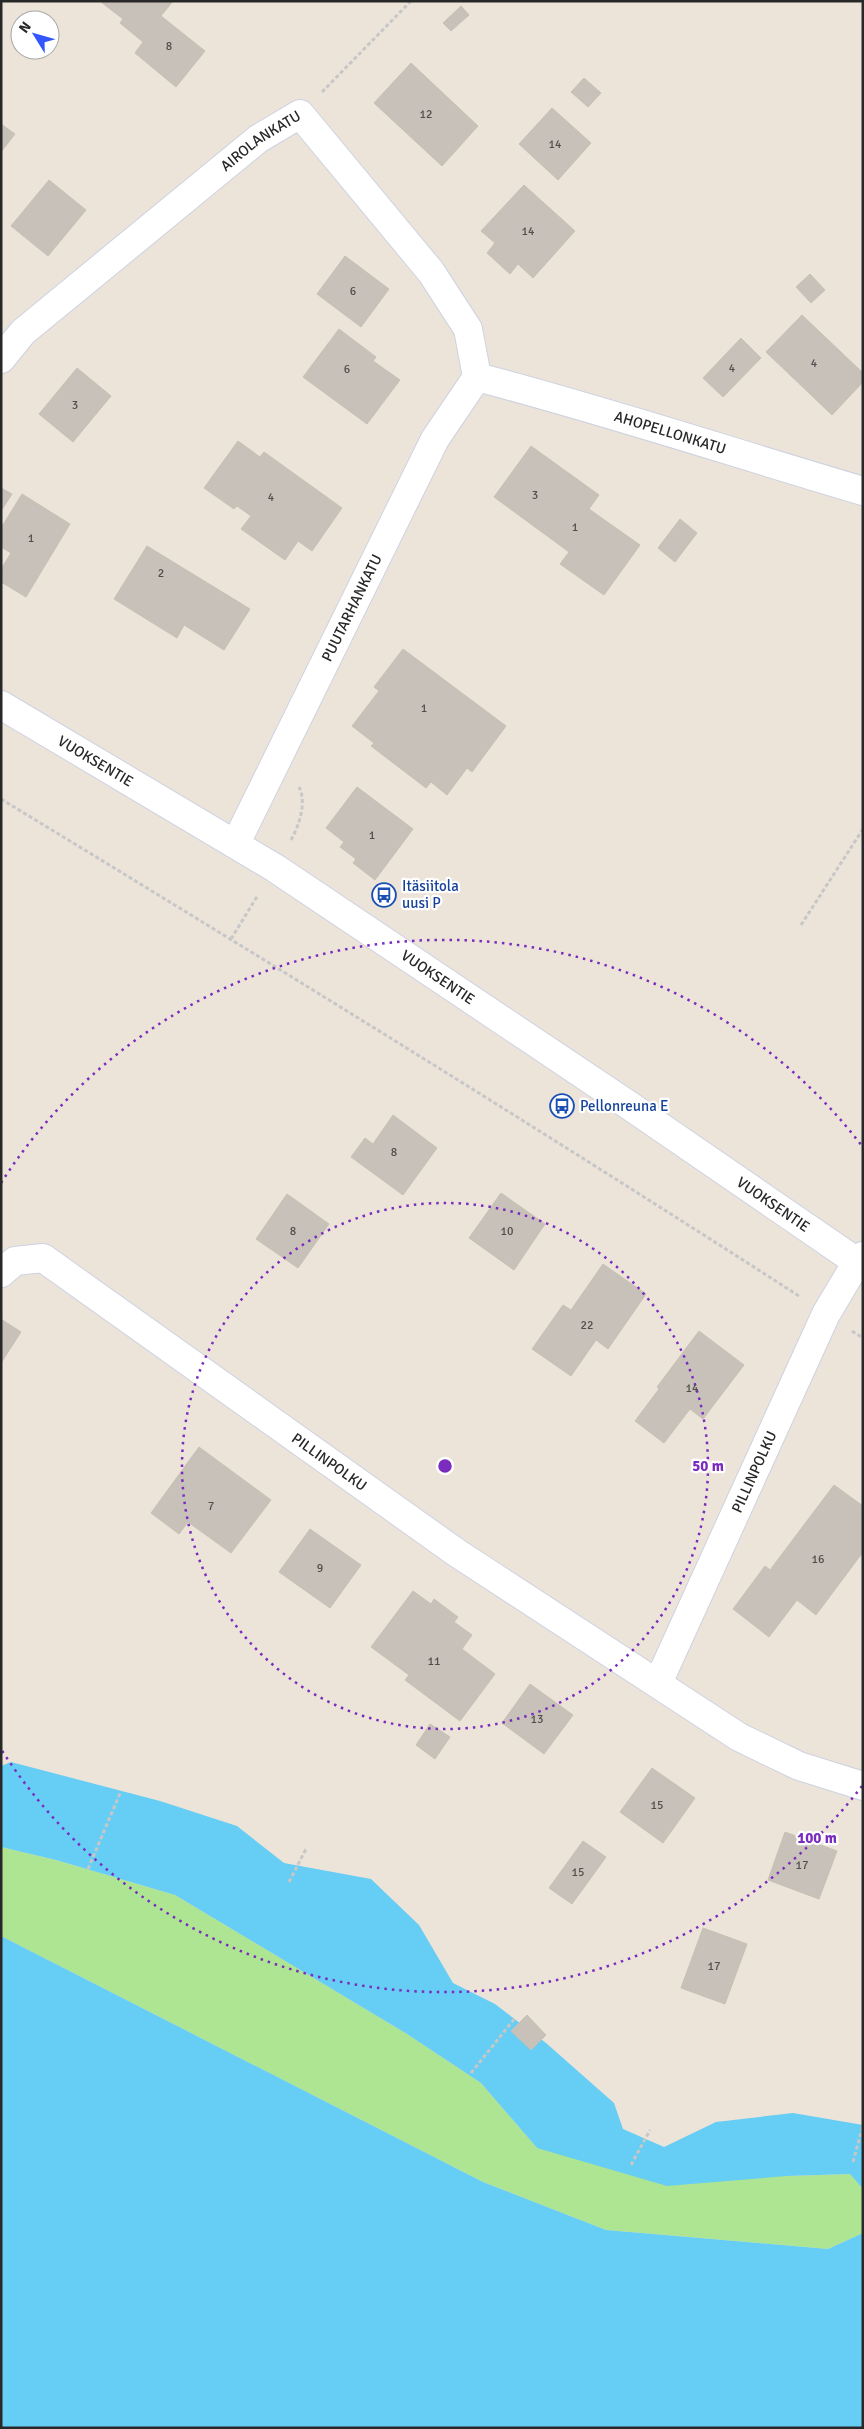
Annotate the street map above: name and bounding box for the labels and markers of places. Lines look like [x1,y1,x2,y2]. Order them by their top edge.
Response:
place label: Itäsiitola uusi P [402,877,459,912]
bus stop icon: Itäsiitola uusi P [371,882,397,908]
bus stop icon: Pellonreuna E [549,1093,575,1119]
place label: Pellonreuna E [580,1097,669,1115]
centre of rings [436,1457,454,1475]

